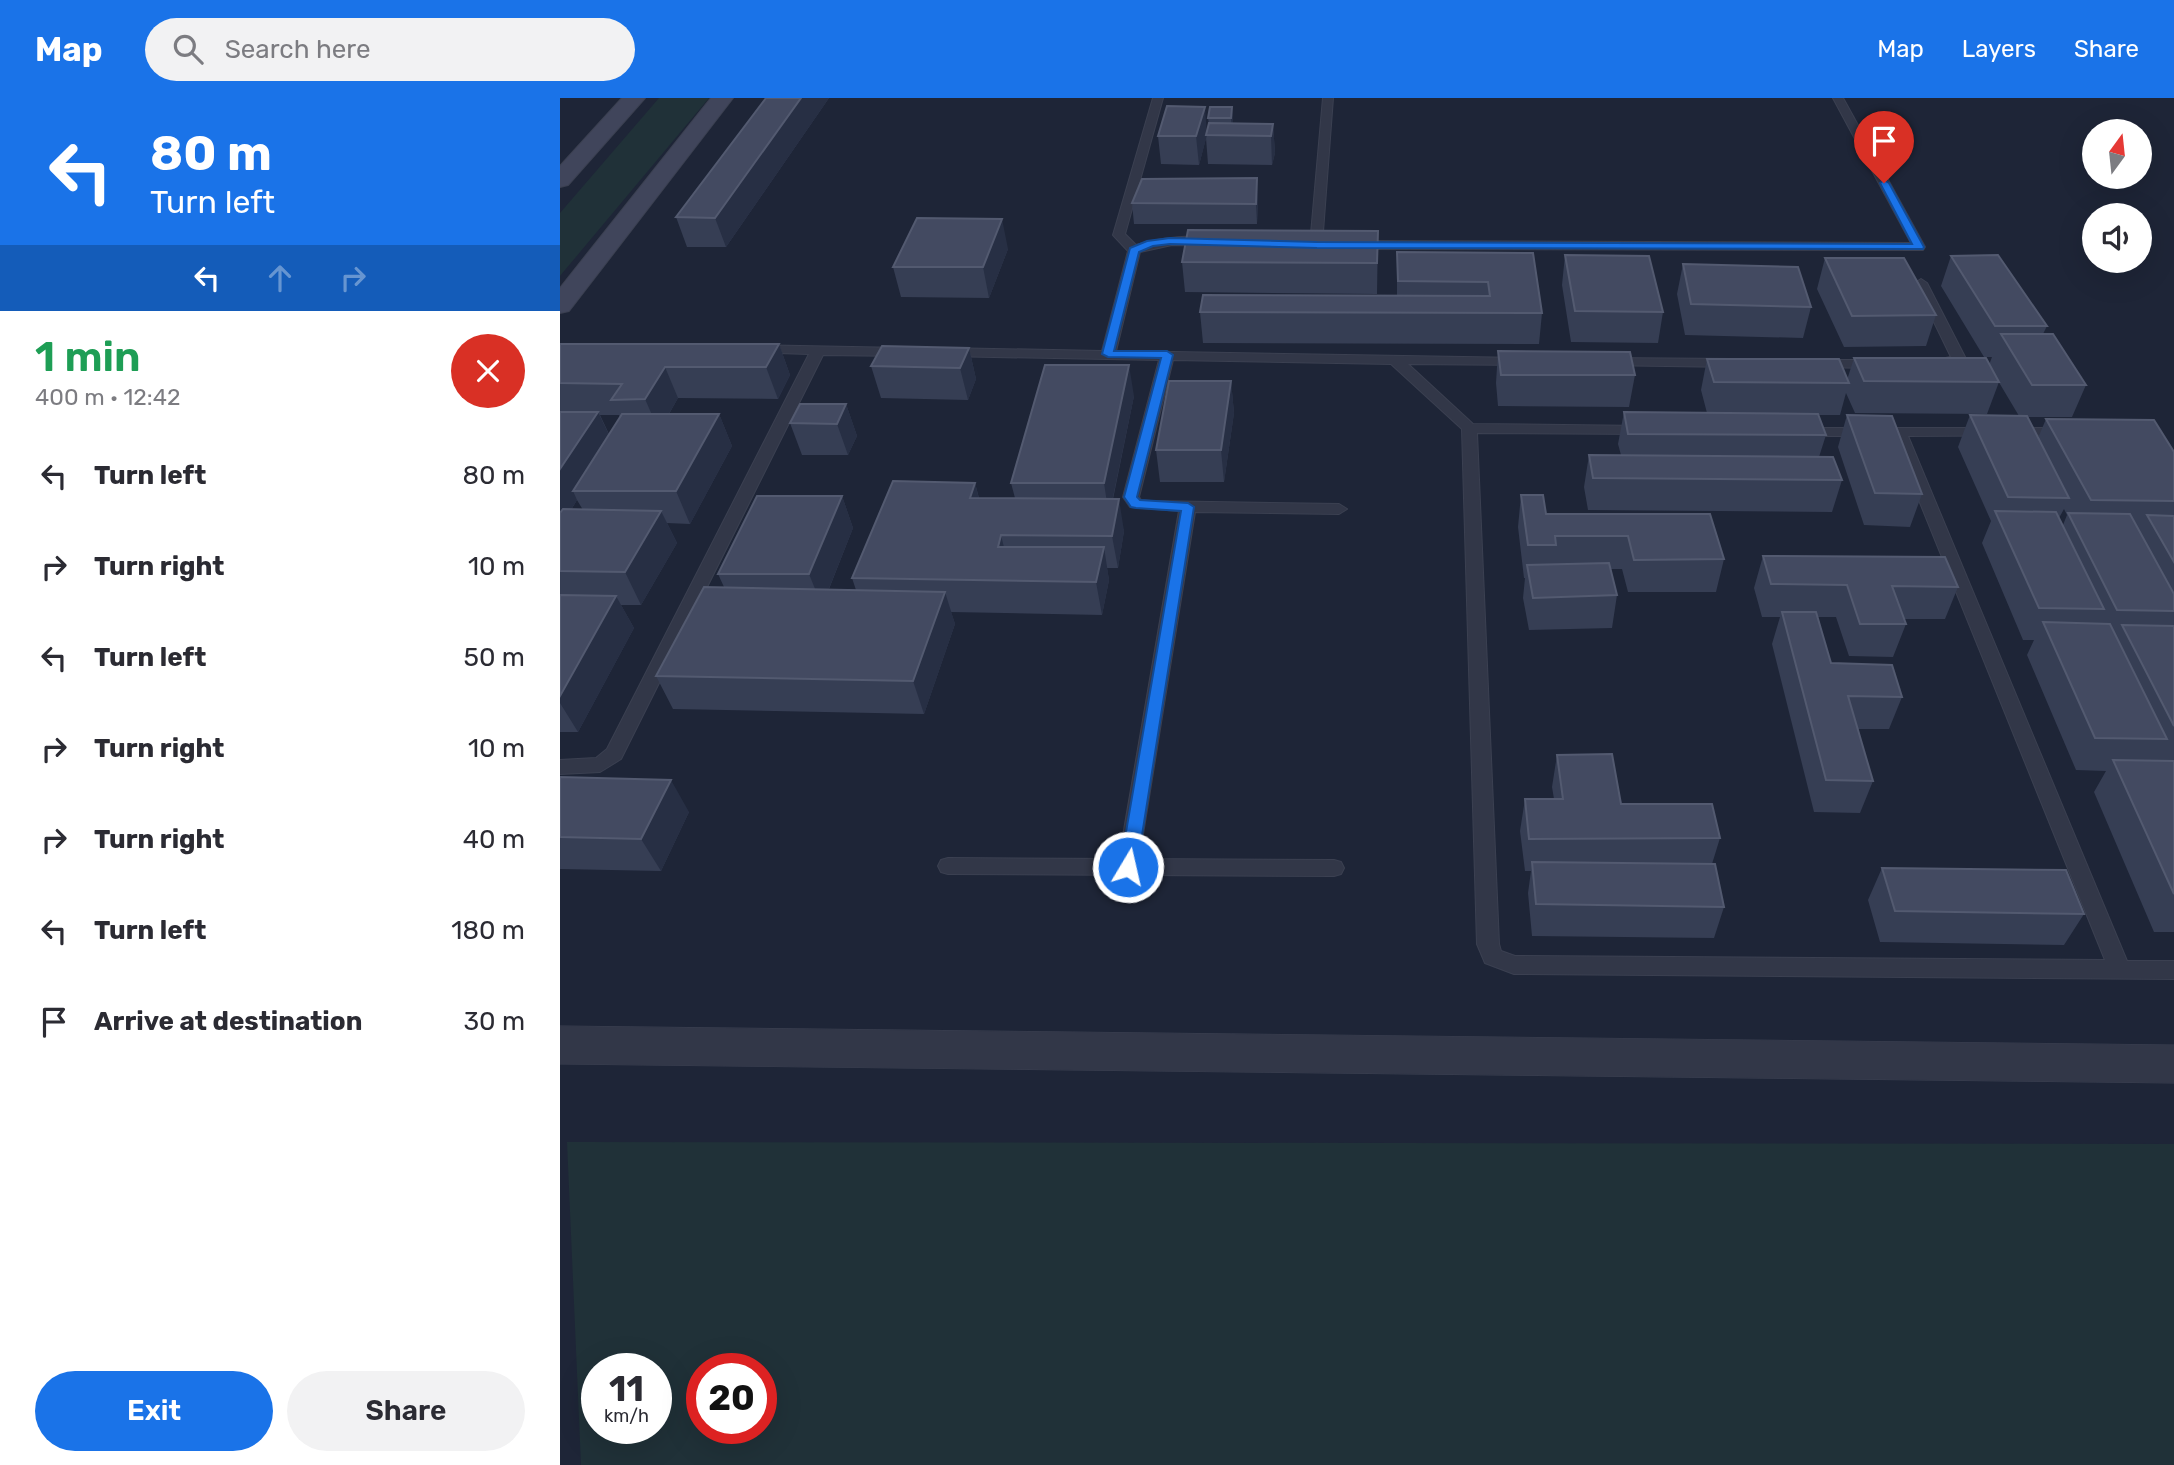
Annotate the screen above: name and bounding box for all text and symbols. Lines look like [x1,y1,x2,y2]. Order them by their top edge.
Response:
search box [145,18,635,81]
text: Map [35,30,103,69]
icon: search [169,30,207,68]
text: Search here [225,34,370,65]
text: Map [1877,35,1924,63]
text: Layers [1962,35,2036,63]
text: Share [2074,35,2139,63]
pin [1854,111,1914,183]
north arrow [2082,119,2152,189]
map controls [2082,119,2152,273]
icon: arrive [1865,122,1903,160]
text: 80 m [150,124,272,182]
icon: left [35,126,126,217]
text: Turn left [150,183,275,221]
button: sound [2082,203,2152,273]
icon: left [188,259,226,297]
icon: ahead [261,259,299,297]
icon: right [334,259,372,297]
text: 1 min [35,332,141,382]
button: close [451,334,525,408]
text: 400 m · 12:42 [35,383,180,411]
icon: left [35,457,73,495]
text: Turn left [94,460,206,491]
text: 80 m [462,460,525,491]
icon: right [35,548,73,586]
text: Turn right [94,551,224,582]
text: 10 m [468,551,525,582]
icon: left [35,639,73,677]
text: Turn left [94,642,206,673]
text: 50 m [464,642,525,673]
icon: right [35,730,73,768]
text: Turn right [94,733,224,764]
text: 10 m [468,733,525,764]
icon: right [35,821,73,859]
text: Turn right [94,824,224,855]
text: 40 m [463,824,525,855]
position arrow [1091,830,1165,904]
icon: left [35,912,73,950]
text: Turn left [94,915,206,946]
text: 180 m [451,915,525,946]
icon: arrive [35,1003,73,1041]
text: Arrive at destination [94,1006,362,1037]
text: 30 m [463,1006,525,1037]
speed limit sign: 20 [686,1353,777,1444]
text: 11 [609,1368,644,1410]
button: Exit [35,1371,273,1451]
button: Share [287,1371,525,1451]
text: km/h [604,1405,649,1427]

